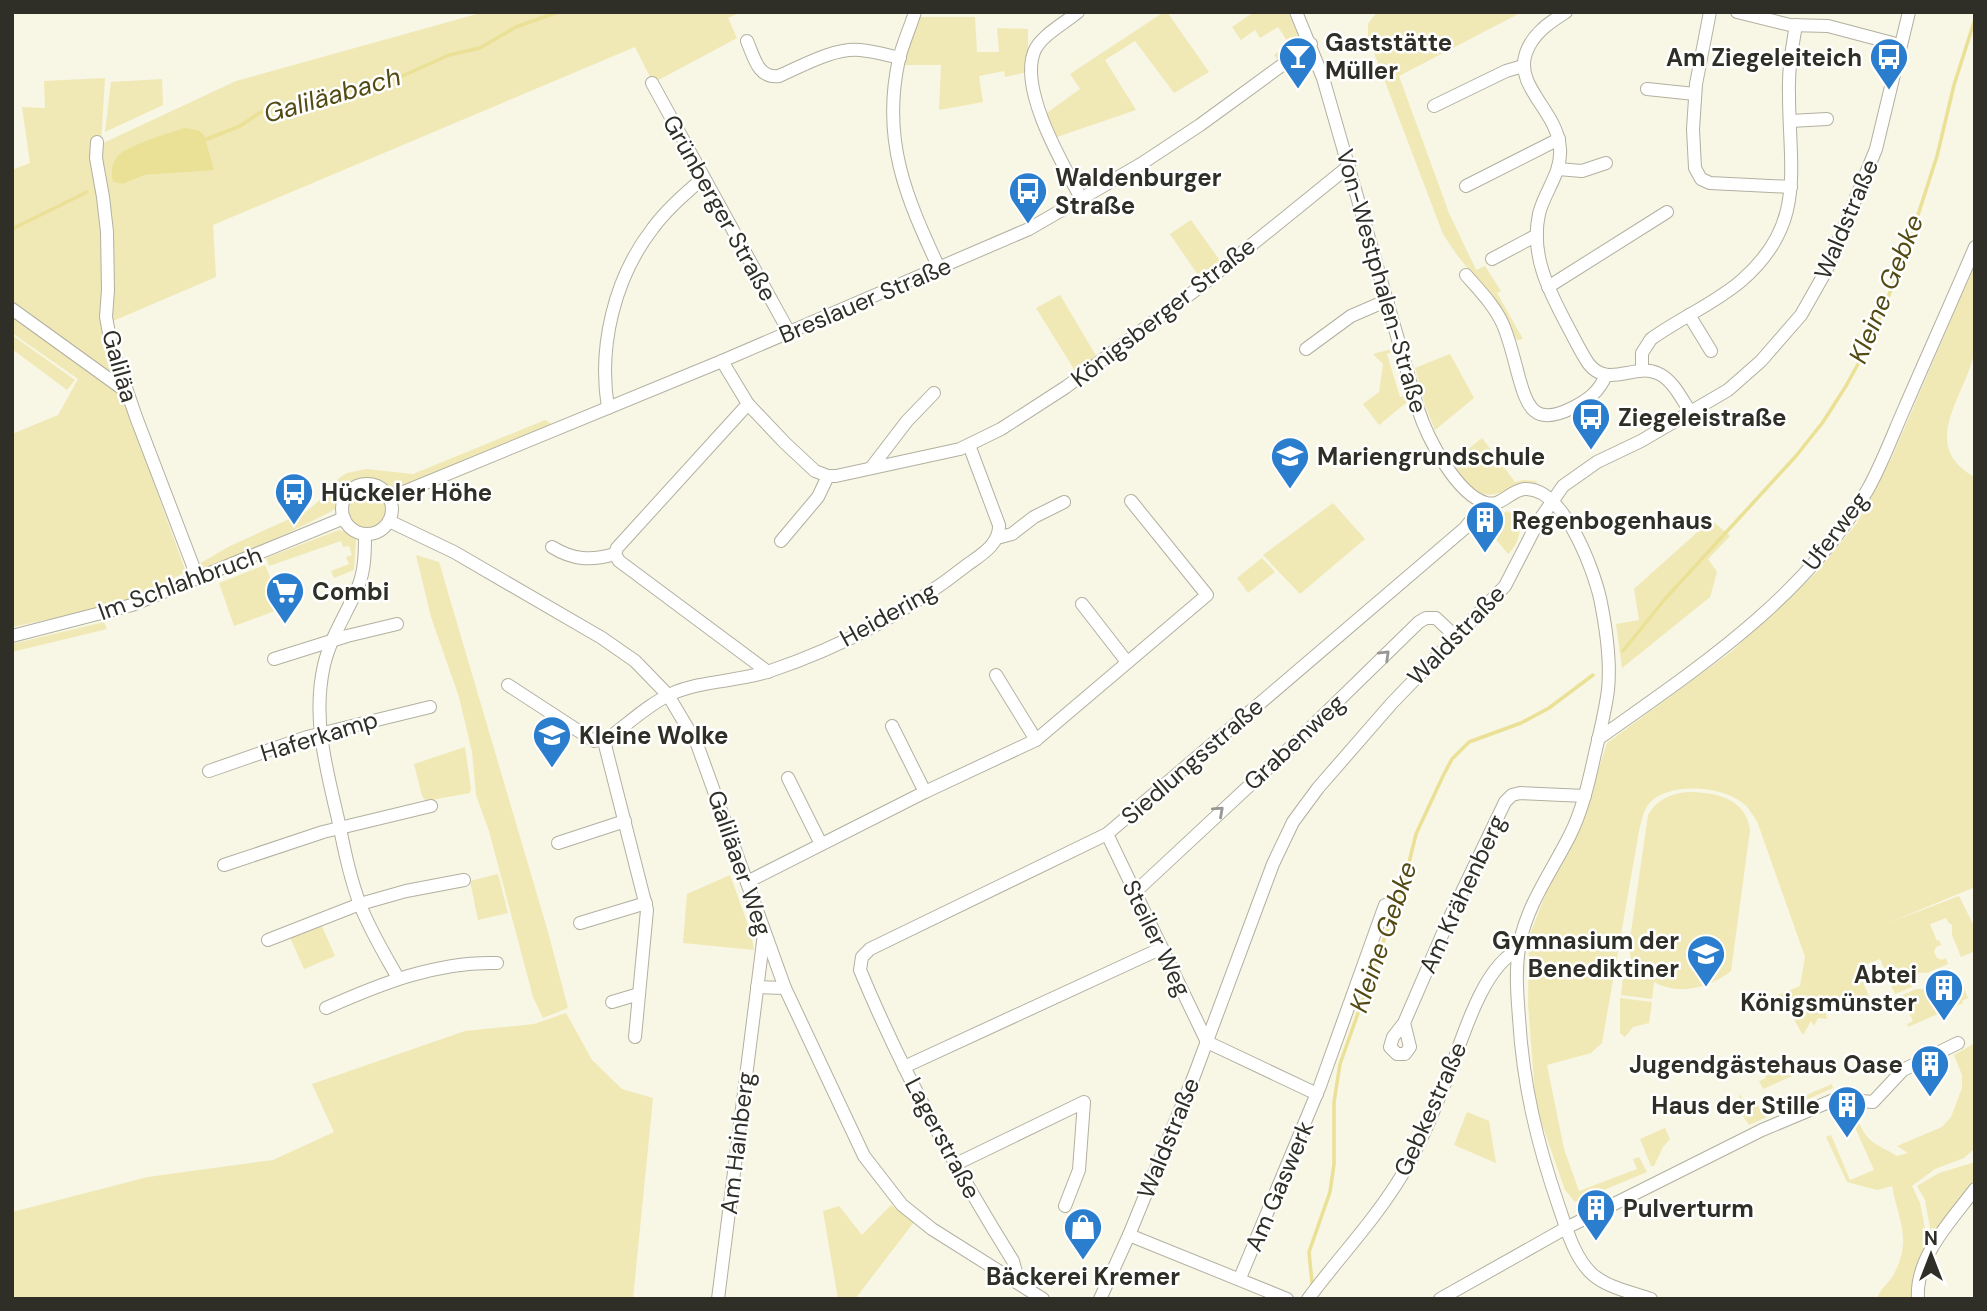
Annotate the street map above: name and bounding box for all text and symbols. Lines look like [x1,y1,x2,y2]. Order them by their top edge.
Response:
place label: Gaststätte Müller [1325,27,1452,86]
bar icon: Gaststätte Müller [1277,35,1319,90]
bus stop icon: Am Ziegeleiteich [1868,36,1910,91]
place label: Am Ziegeleiteich [1666,42,1862,73]
water label: Galiläabach [259,59,405,131]
street label: Grünberger Straße [656,109,784,307]
street label: Von-Westphalen-Straße [1329,145,1435,417]
street label: Waldstraße [1807,154,1885,284]
place label: Waldenburger Straße [1055,162,1222,221]
bus stop icon: Waldenburger Straße [1007,170,1049,225]
water label: Kleine Gebke [1841,210,1931,368]
street label: Königsberger Straße [1064,230,1262,394]
street label: Breslauer Straße [774,250,956,350]
street label: Galiläa [95,326,145,406]
bus stop icon: Ziegeleistraße [1570,396,1612,451]
place label: Ziegeleistraße [1618,402,1786,433]
school or university icon: Mariengrundschule [1269,435,1311,490]
place label: Mariengrundschule [1317,441,1545,472]
bus stop icon: Hückeler Höhe [273,471,315,526]
place label: Hückeler Höhe [321,477,492,508]
street label: Uferweg [1795,485,1875,577]
building icon: Regenbogenhaus [1464,499,1506,554]
place label: Regenbogenhaus [1512,505,1713,536]
street label: Im Schlahbruch [94,539,266,627]
supermarket icon: Combi [264,570,306,625]
street label: Heidering [834,575,942,653]
place label: Combi [312,576,389,607]
street label: Waldstraße [1401,578,1511,692]
one-way arrow [1376,651,1389,664]
street label: Grabenweg [1237,687,1351,797]
street label: Siedlungsstraße [1114,691,1270,831]
street label: Haferkamp [257,703,381,769]
school or university icon: Kleine Wolke [531,714,573,769]
place label: Kleine Wolke [579,720,729,751]
street label: Galiläaer Weg [701,786,779,940]
one-way arrow [1211,807,1224,820]
street label: Am Krähenberg [1412,810,1512,978]
water label: Kleine Gebke [1341,857,1425,1017]
street label: Steiler Weg [1116,875,1198,1001]
place label: Gymnasium der Benediktiner [1492,925,1679,984]
school or university icon: Gymnasium der Benediktiner [1685,933,1727,988]
place label: Abtei Königsmünster [1740,959,1917,1018]
building icon: Abtei Königsmünster [1923,967,1965,1022]
street label: Gebkestraße [1387,1037,1473,1181]
building icon: Jugendgästehaus Oase [1909,1043,1951,1098]
place label: Jugendgästehaus Oase [1629,1049,1903,1080]
street label: Am Hainberg [713,1070,761,1216]
street label: Lagerstraße [898,1072,988,1204]
street label: Waldstraße [1130,1073,1206,1203]
building icon: Haus der Stille [1826,1084,1868,1139]
place label: Haus der Stille [1651,1090,1820,1121]
street label: Am Gaswerk [1238,1116,1320,1256]
building icon: Pulverturm [1575,1187,1617,1242]
place label: Pulverturm [1623,1193,1754,1224]
shop icon: Bäckerei Kremer [1062,1206,1104,1261]
north arrow [1896,1220,1966,1290]
text: N [1924,1226,1938,1251]
place label: Bäckerei Kremer [986,1261,1180,1292]

